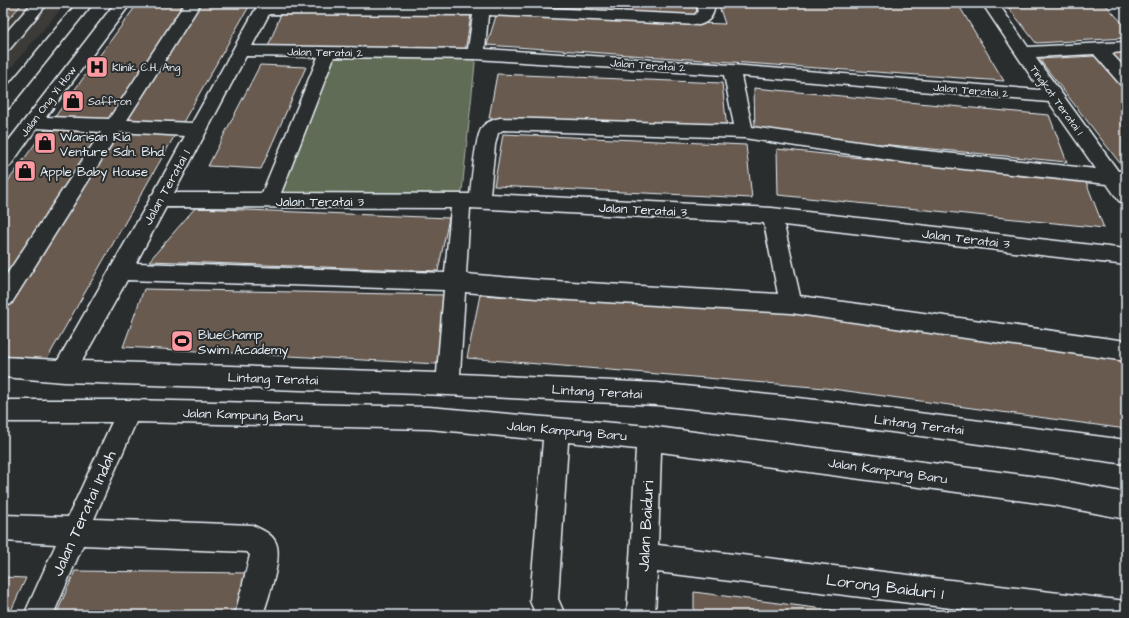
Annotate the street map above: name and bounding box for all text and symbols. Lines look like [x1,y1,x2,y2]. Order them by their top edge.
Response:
street label: Jalan Teratai 2 [287,44,364,61]
hospital icon: Klinik C.H. Ang [84,54,110,80]
street label: Jalan Teratai 2 [610,55,687,76]
place label: Klinik C.H. Ang [112,60,181,76]
street label: Tingkat Teratai 1 [1025,62,1087,139]
street label: Jalan Ong Yi How [17,63,81,140]
street label: Jalan Teratai 2 [933,80,1010,101]
shop icon: Saffron [60,88,86,114]
place label: Saffron [88,94,132,109]
place label: Warisan Ria Venture Sdn. Bhd. [60,128,166,161]
shop icon: Warisan Ria Venture Sdn. Bhd. [32,130,58,156]
street label: Jalan Teratai 1 [139,146,195,228]
shop icon: Apple Baby House [12,158,38,184]
place label: Apple Baby House [40,163,148,182]
street label: Jalan Teratai 3 [276,193,365,211]
street label: Jalan Teratai 3 [598,199,688,221]
street label: Jalan Teratai 3 [921,225,1011,253]
place label: BlueChamp Swim Academy [198,326,288,360]
sports icon: BlueChamp Swim Academy [169,328,195,354]
street label: Lintang Teratai [227,368,319,391]
street label: Lintang Teratai [551,381,643,404]
street label: Jalan Kampung Baru [182,404,304,427]
street label: Lintang Teratai [873,411,965,440]
street label: Jalan Kampung Baru [506,417,628,446]
street label: Jalan Teratai Indah [46,447,122,580]
street label: Jalan Kampung Baru [827,454,949,489]
street label: Jalan Baiduri [633,479,659,572]
street label: Lorong Baiduri 1 [825,569,945,606]

